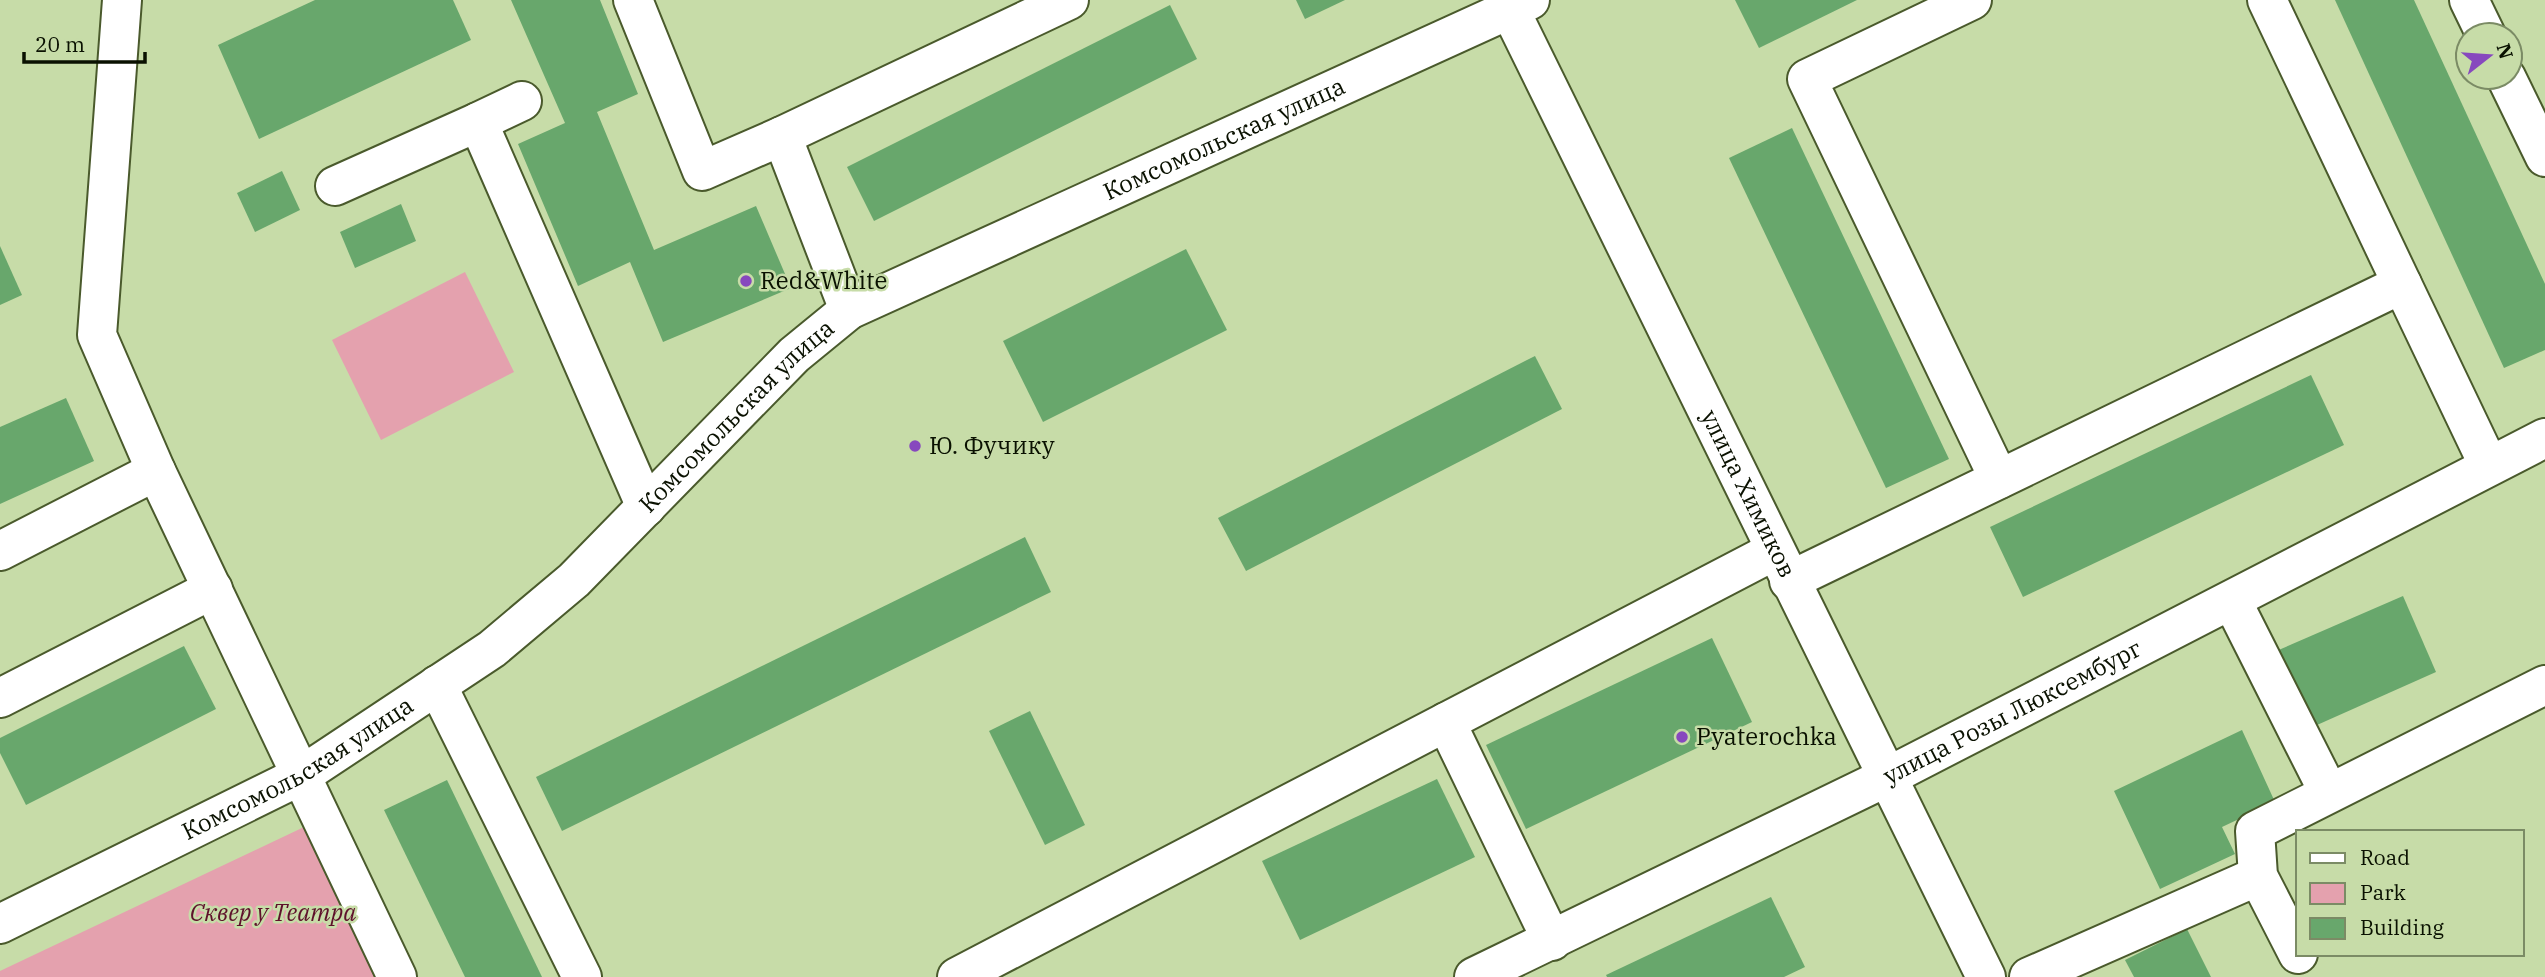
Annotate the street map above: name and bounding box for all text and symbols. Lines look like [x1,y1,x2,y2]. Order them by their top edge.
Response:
scale bar [24,21,145,65]
north arrow [2454,21,2524,91]
text: 20 m [35,30,85,58]
text: N [2492,40,2519,62]
street label: Комсомольская улица [1098,69,1350,207]
place label: Red&White [760,264,887,296]
marker: Red&White [738,273,754,289]
street label: Комсомольская улица [632,312,840,519]
street label: улица Химиков [1694,404,1804,582]
place label: Ю. Фучику [929,429,1055,461]
marker: Ю. Фучику [907,438,923,454]
street label: улица Розы Люксембург [1877,632,2147,791]
street label: Комсомольская улица [176,689,419,847]
place label: Pyaterochka [1696,720,1837,752]
marker: Pyaterochka [1674,729,1690,745]
legend [2296,830,2524,956]
text: Road [2360,843,2410,871]
text: Park [2360,878,2407,906]
park label: Сквер у Театра [190,896,356,928]
text: Building [2360,913,2445,941]

